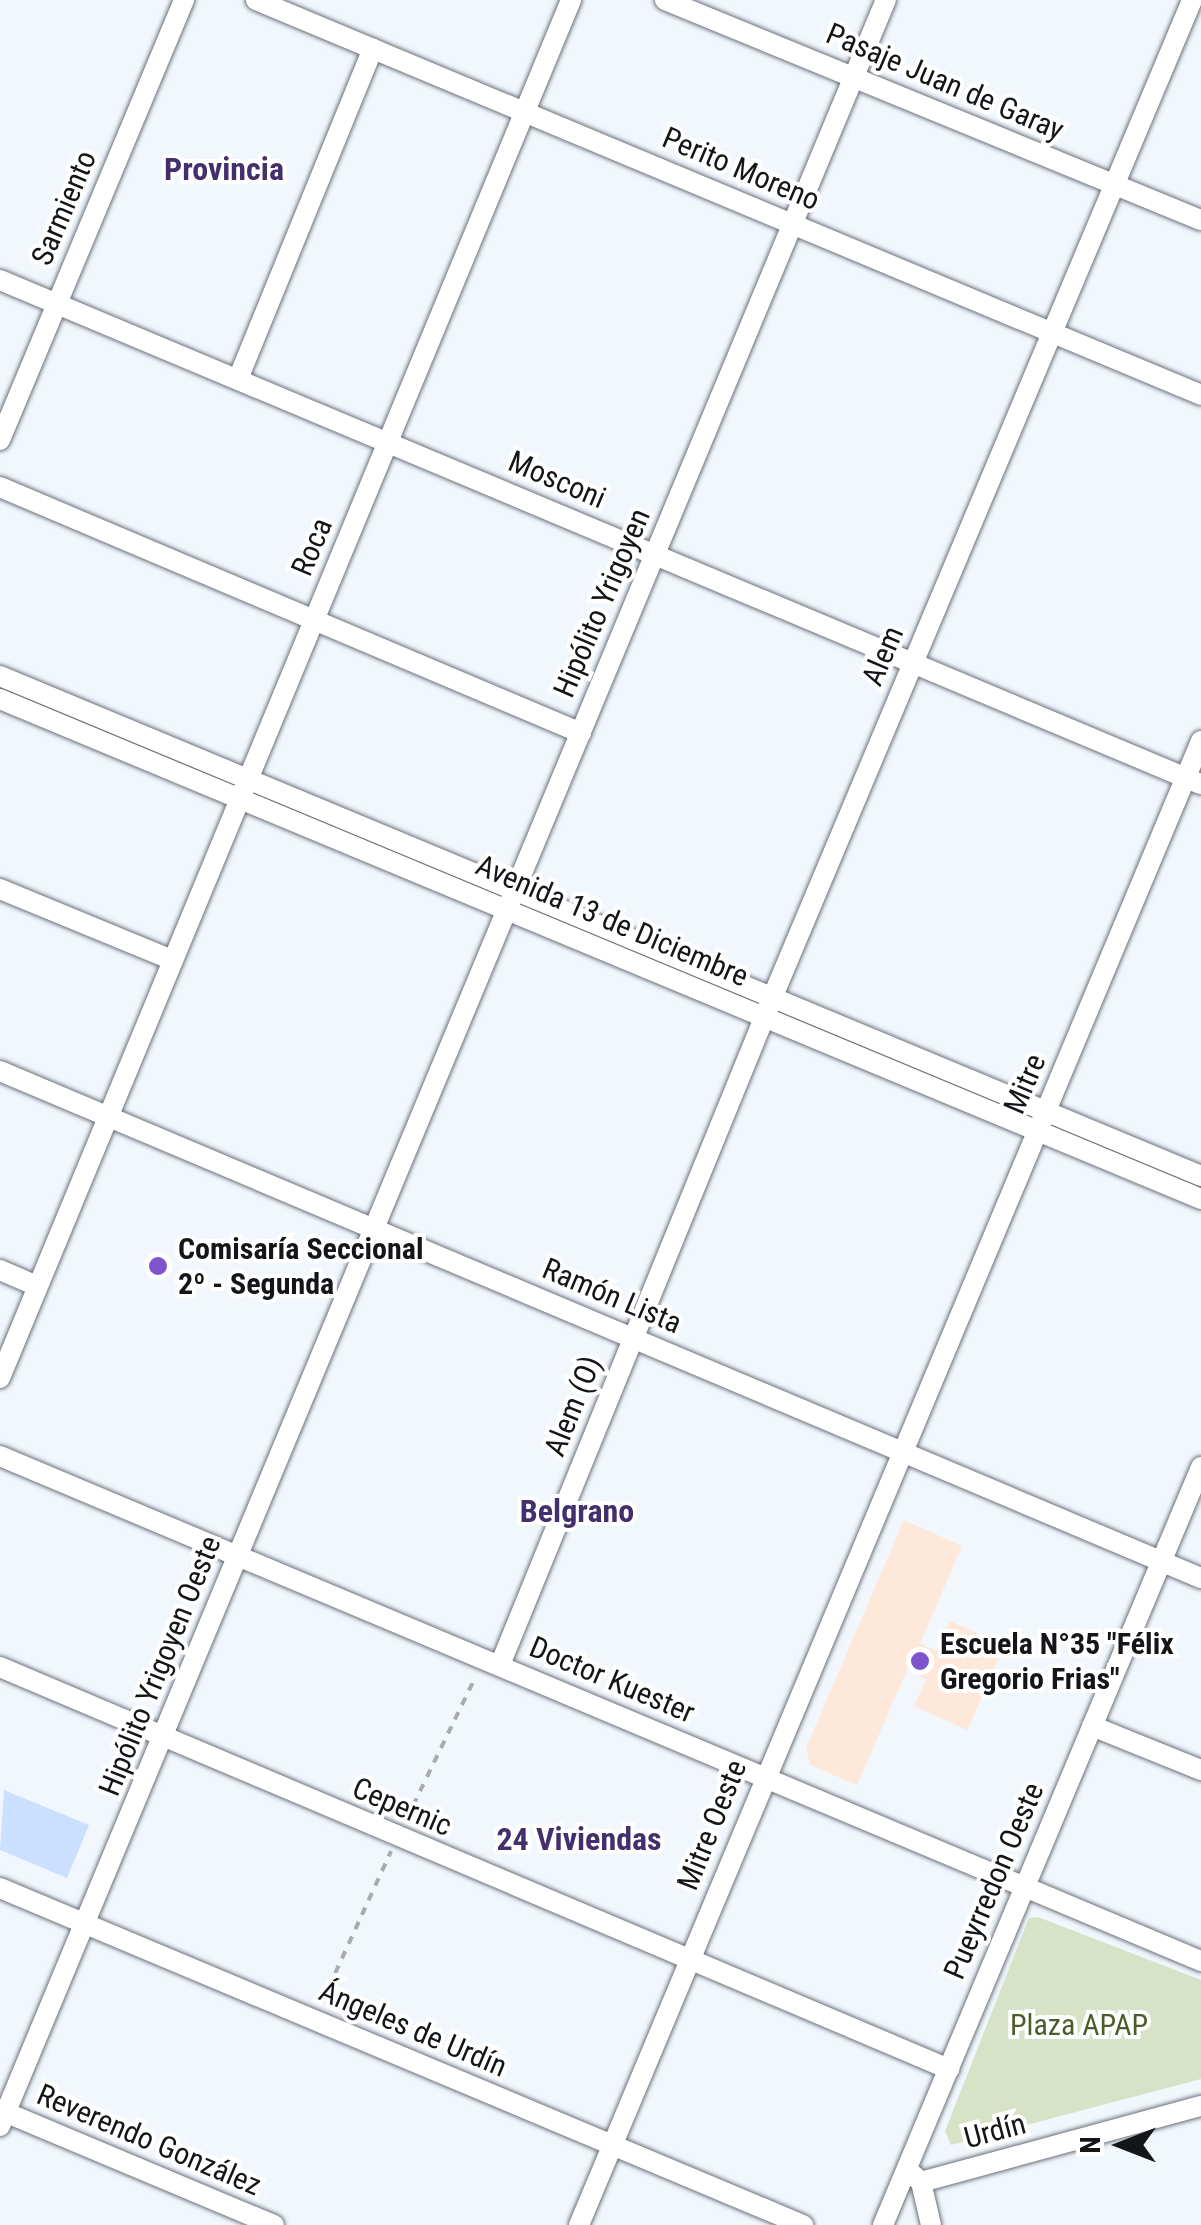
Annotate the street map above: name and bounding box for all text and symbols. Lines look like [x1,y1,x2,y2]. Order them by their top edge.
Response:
street label: Pasaje Juan de Garay [821,16,1069,148]
street label: Perito Moreno [657,120,825,218]
street label: Sarmiento [24,145,104,271]
district label: Provincia [164,150,284,188]
street label: Mosconi [503,444,611,516]
street label: Hipólito Yrigoyen [546,503,658,703]
street label: Roca [284,513,340,581]
street label: Alem [855,621,911,691]
street label: Avenida 13 de Diciembre [470,847,754,995]
street label: Mitre [996,1049,1054,1119]
place label: Comisaría Seccional 2º - Segunda [178,1231,424,1302]
street label: Ramón Lista [537,1251,687,1341]
marker: Comisaría Seccional 2º - Segunda [147,1255,169,1277]
street label: Alem (O) [537,1351,609,1461]
district label: Belgrano [520,1492,634,1530]
street label: Hipólito Yrigoyen Oeste [91,1531,229,1801]
place label: Escuela N°35 "Félix Gregorio Frias" [940,1626,1174,1696]
street label: Doctor Kuester [524,1629,700,1731]
marker: Escuela N°35 "Félix Gregorio Frias" [909,1650,931,1672]
street label: Mitre Oeste [670,1755,754,1895]
street label: Cepernic [347,1770,457,1844]
street label: Pueyrredon Oeste [936,1777,1052,1985]
district label: 24 Viviendas [496,1820,662,1858]
street label: Ángeles de Urdín [314,1973,512,2085]
park label: Plaza APAP [1010,2007,1148,2043]
street label: Reverendo González [32,2077,266,2203]
north arrow [1071,2095,1171,2195]
street label: Urdín [960,2106,1030,2156]
text: N [1074,2136,1107,2154]

